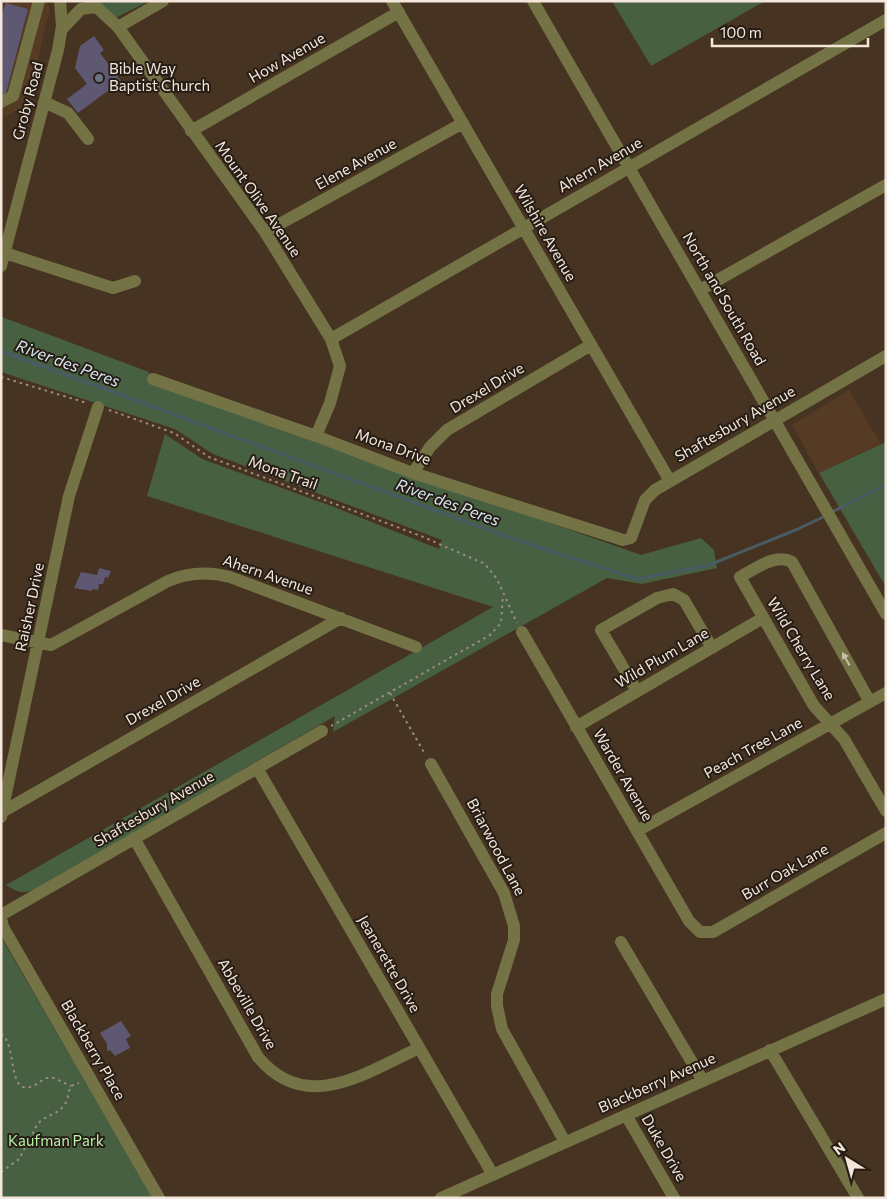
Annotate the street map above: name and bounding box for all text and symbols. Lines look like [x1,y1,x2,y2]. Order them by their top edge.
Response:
scale bar [712,15,868,47]
text: 100 m [720,23,762,41]
street label: How Avenue [245,28,328,86]
place label: Bible Way Baptist Church [109,59,210,94]
street label: Groby Road [8,60,46,142]
marker: Bible Way Baptist Church [93,72,105,84]
street label: Elene Avenue [312,133,399,193]
street label: Ahern Avenue [554,133,645,196]
street label: Mount Olive Avenue [212,137,306,260]
street label: Wilshire Avenue [511,181,581,284]
street label: North and South Road [679,229,770,368]
water label: River des Peres [14,335,123,390]
street label: Drexel Drive [446,358,527,416]
street label: Shaftesbury Avenue [671,381,798,465]
street label: Mona Drive [353,424,434,468]
street label: Mona Trail [246,451,320,493]
water label: River des Peres [394,474,503,529]
street label: Ahern Avenue [221,550,316,598]
street label: Raisher Drive [11,561,47,653]
street label: Wild Cherry Lane [764,594,840,703]
street label: Wild Plum Lane [612,623,712,691]
one-way arrow [842,653,851,666]
street label: Drexel Drive [122,672,203,729]
street label: Peach Tree Lane [700,713,805,782]
street label: Warder Avenue [590,725,658,824]
street label: Shaftesbury Avenue [90,766,217,850]
street label: Briarwood Lane [464,795,530,898]
street label: Burr Oak Lane [738,839,831,903]
street label: Jeanerette Drive [355,912,425,1015]
street label: Abbeville Drive [215,955,281,1052]
street label: Blackberry Place [58,996,130,1103]
street label: Blackberry Avenue [595,1048,718,1116]
street label: Duke Drive [639,1111,691,1184]
park label: Kaufman Park [8,1131,104,1149]
north arrow [822,1134,872,1184]
text: N [830,1138,848,1158]

